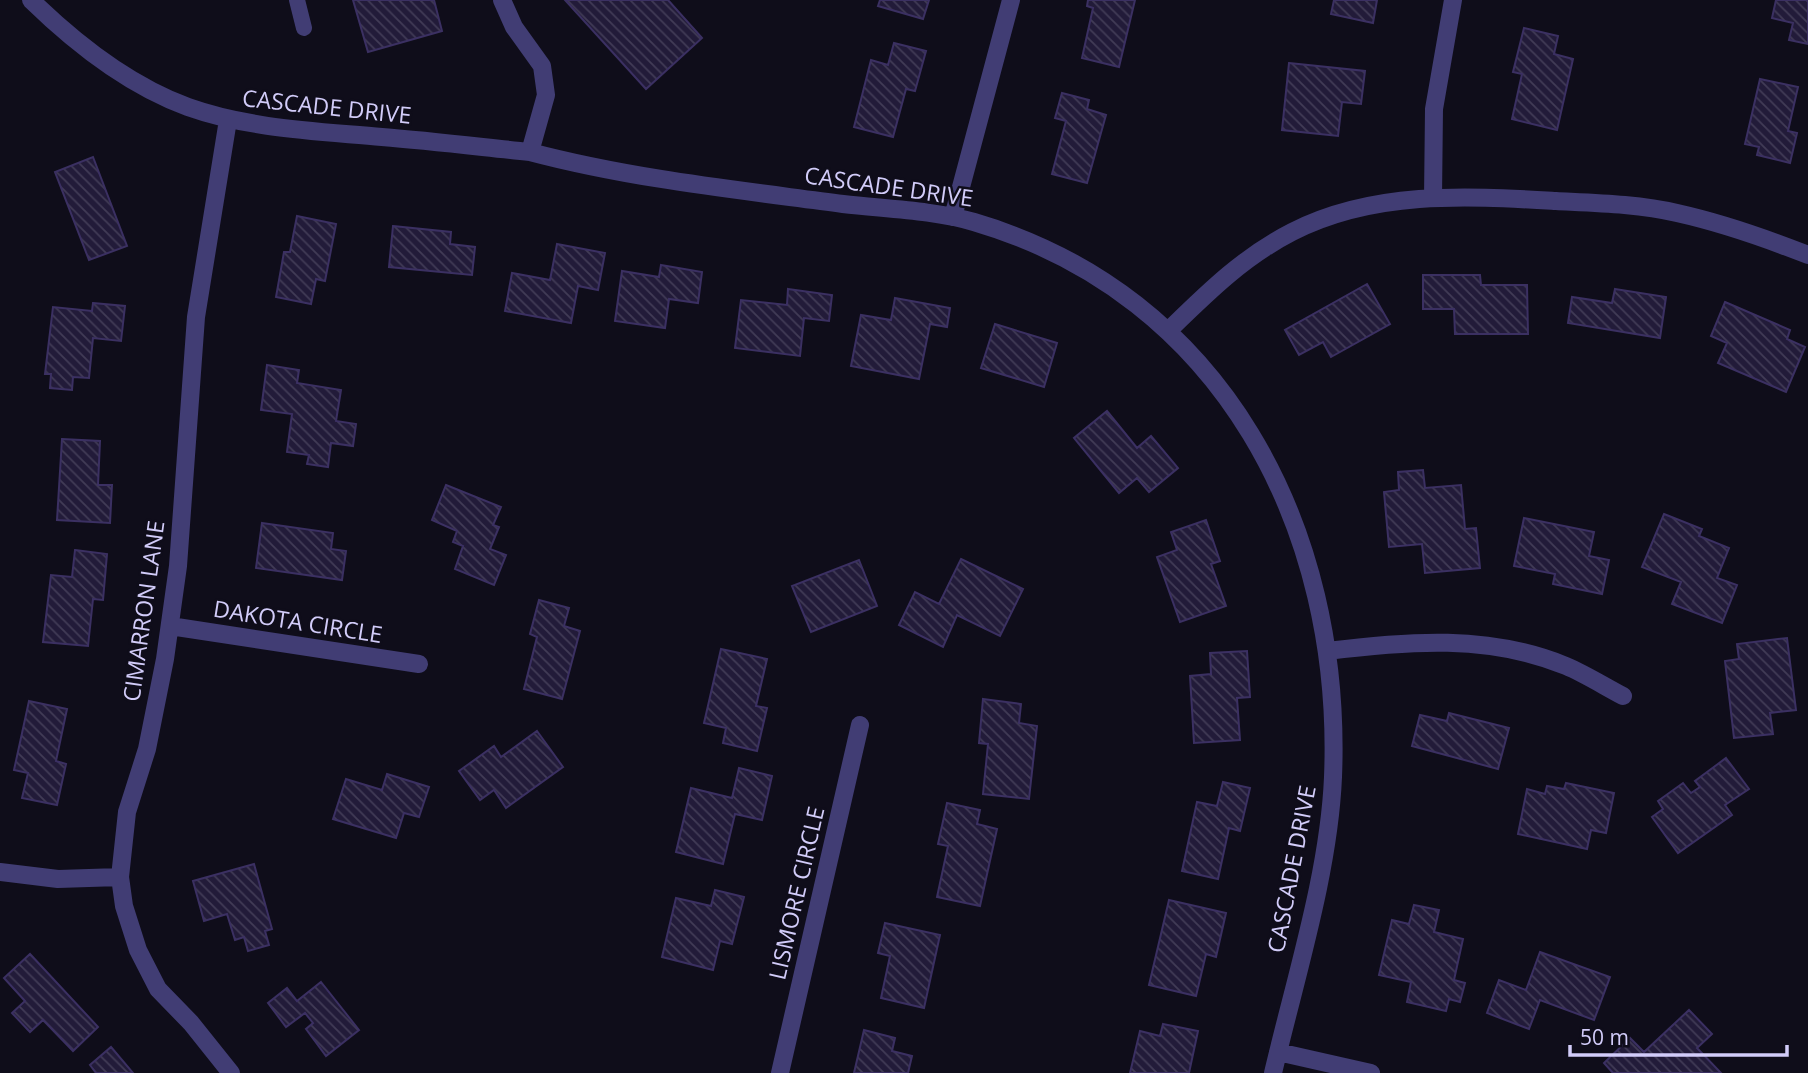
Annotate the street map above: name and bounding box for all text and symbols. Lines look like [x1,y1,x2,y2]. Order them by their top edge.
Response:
street label: CASCADE DRIVE [241,81,413,131]
street label: CASCADE DRIVE [803,158,975,214]
street label: CIMARRON LANE [114,518,172,704]
street label: DAKOTA CIRCLE [211,592,385,650]
street label: CASCADE DRIVE [1259,783,1323,955]
street label: LISMORE CIRCLE [761,803,831,983]
scale bar [1570,1014,1787,1058]
text: 50 m [1580,1023,1629,1051]

